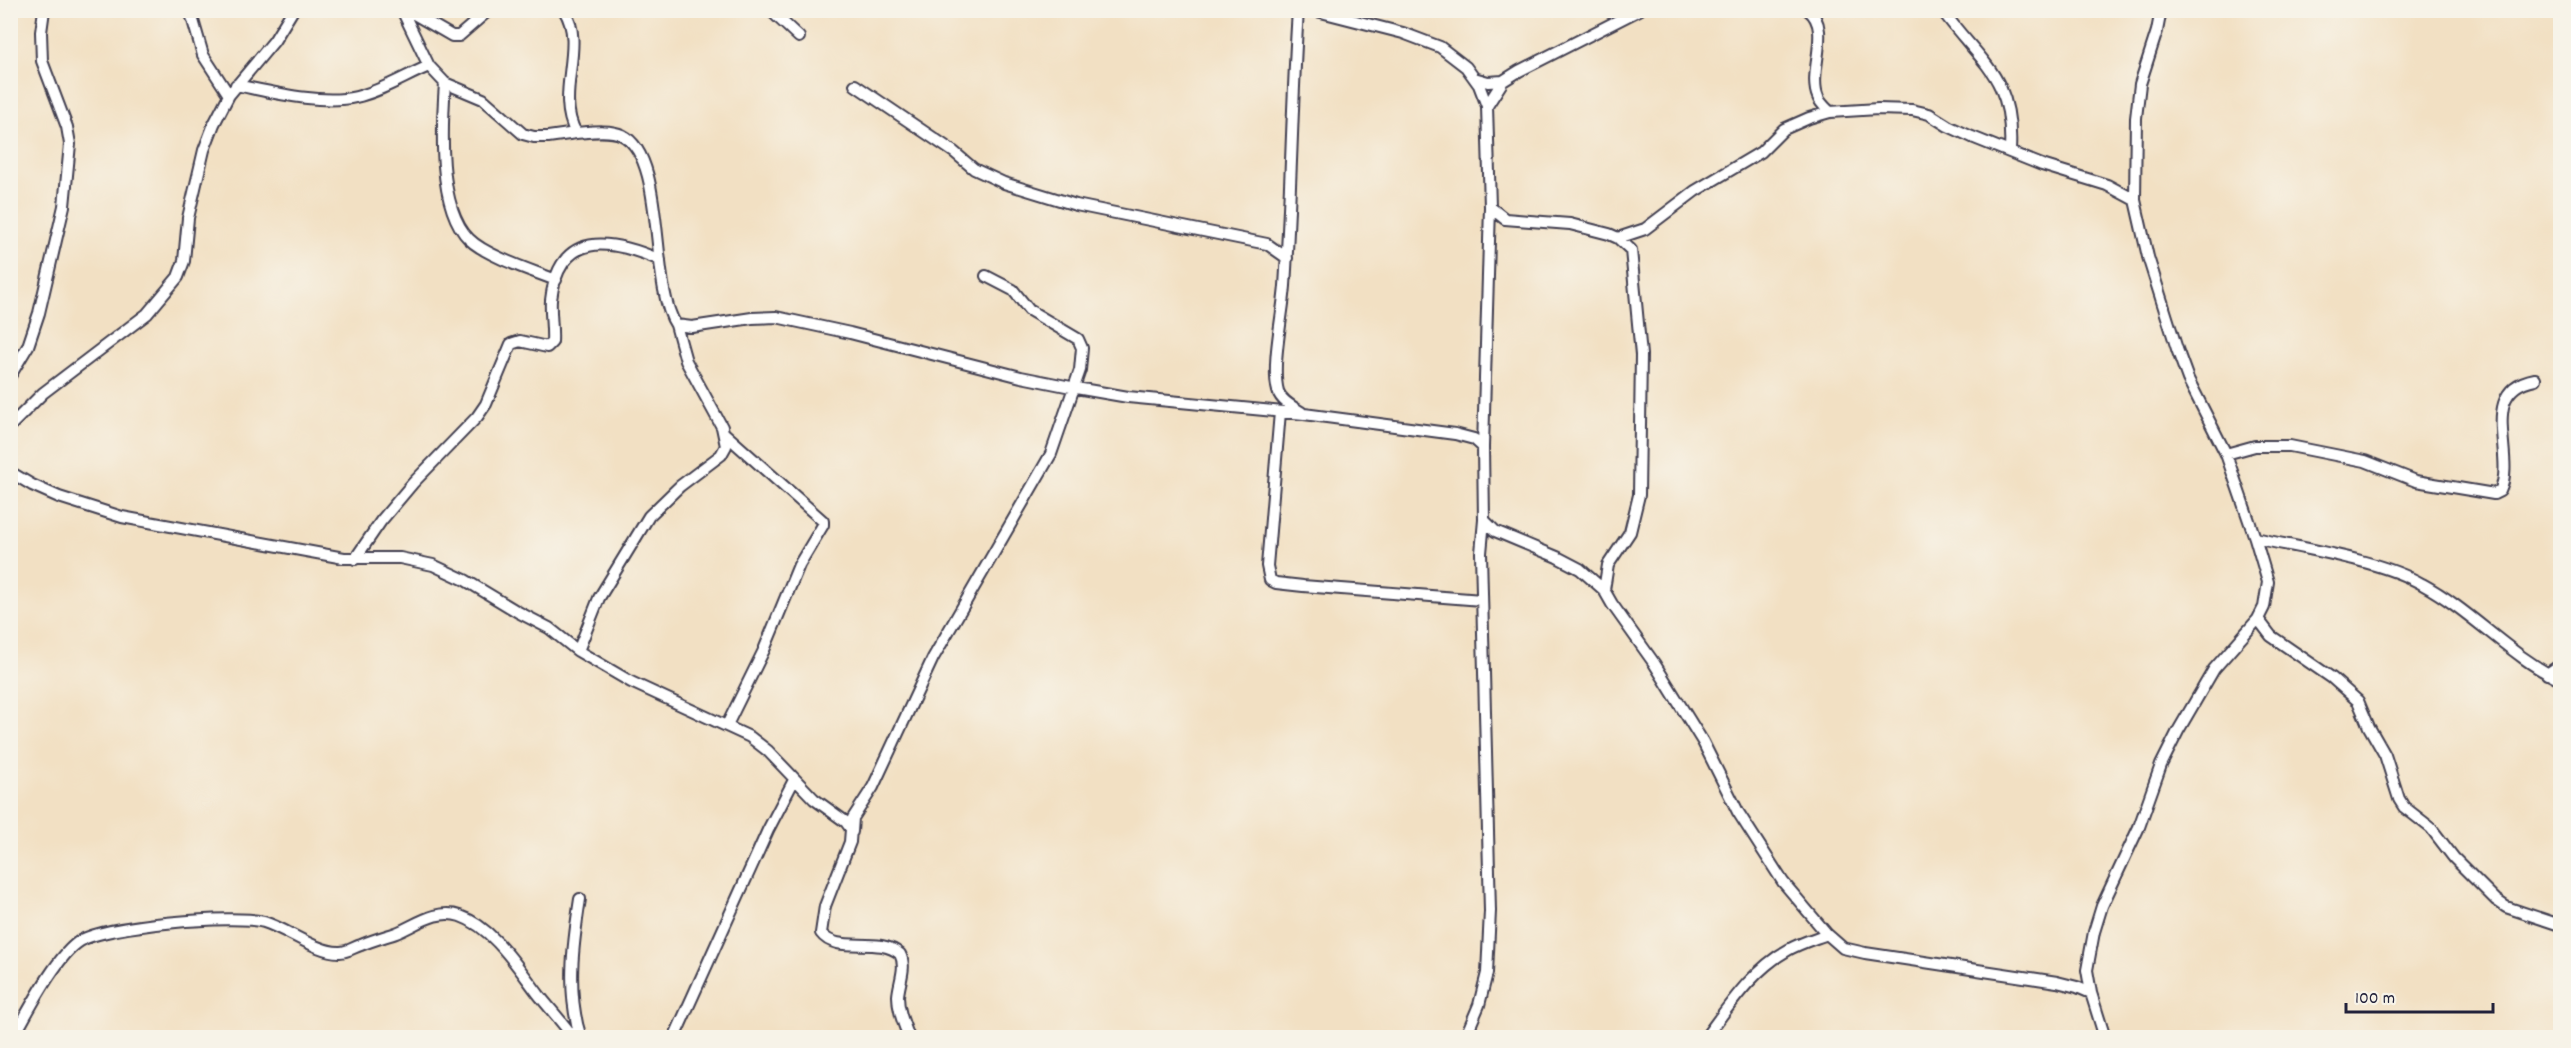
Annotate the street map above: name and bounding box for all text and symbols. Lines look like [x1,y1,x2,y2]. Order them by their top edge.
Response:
scale bar [2346,976,2493,1014]
text: 100 m [2355,987,2395,1012]

